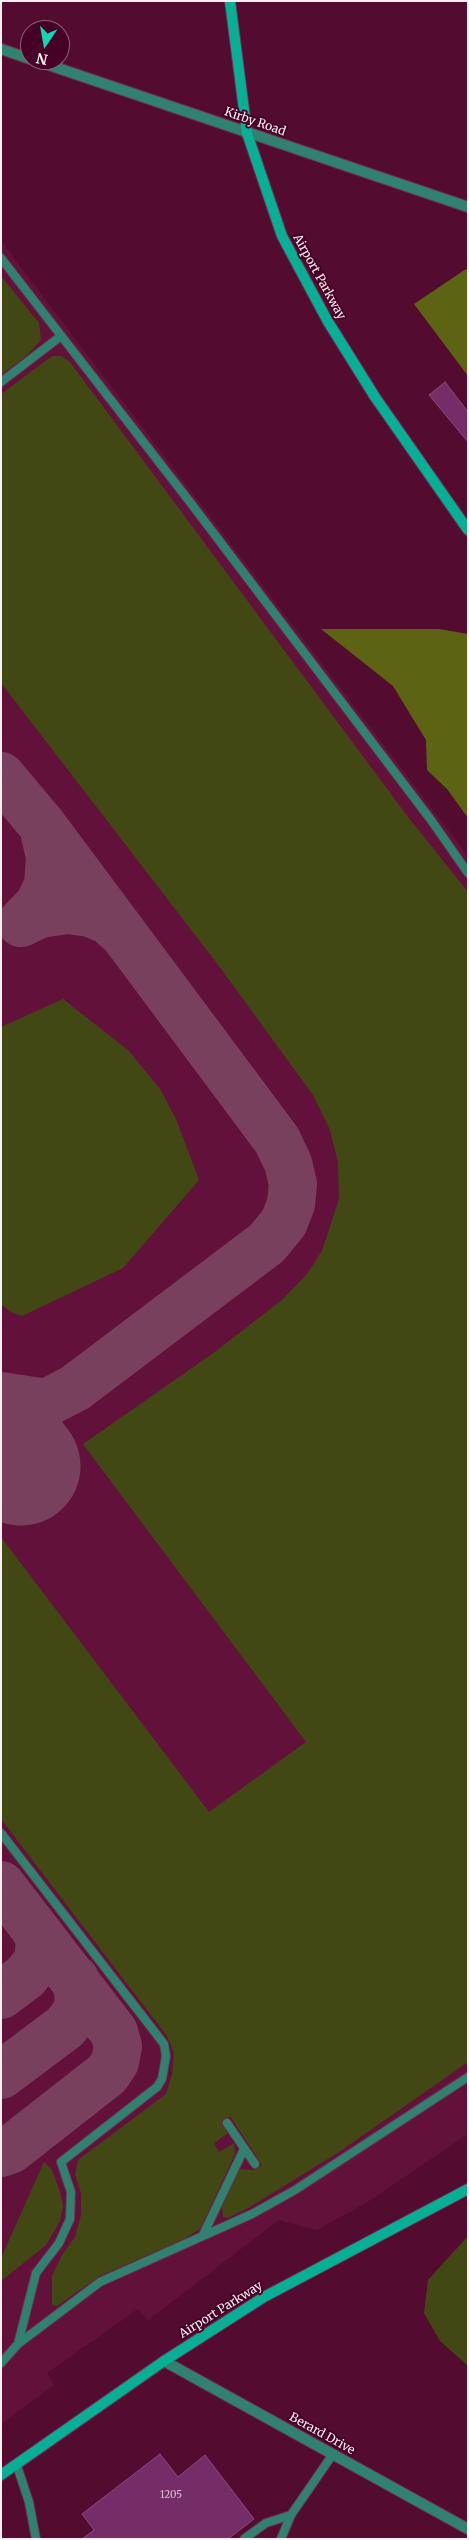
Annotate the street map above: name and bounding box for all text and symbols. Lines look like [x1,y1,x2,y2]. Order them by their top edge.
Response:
north arrow [20,20,70,70]
text: N [35,49,49,69]
street label: Kirby Road [222,105,288,139]
street label: Airport Parkway [290,232,348,322]
street label: Airport Parkway [177,2279,265,2341]
street label: Berard Drive [287,2410,357,2458]
house number: 1205 [160,2489,182,2501]

